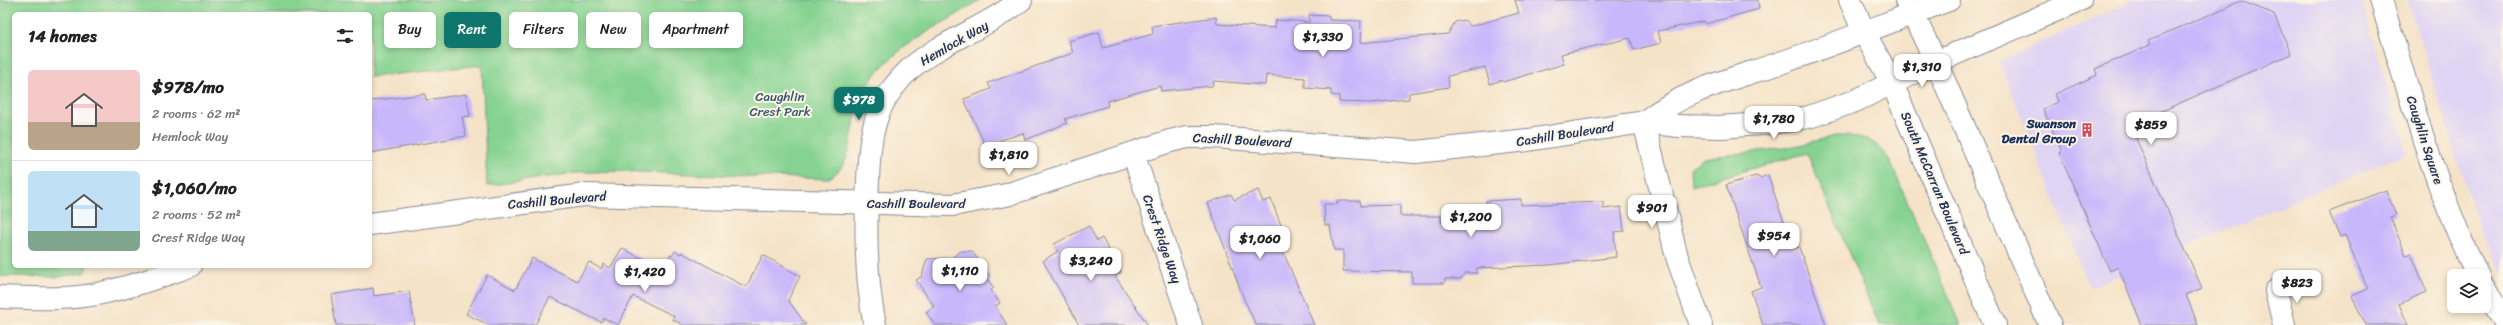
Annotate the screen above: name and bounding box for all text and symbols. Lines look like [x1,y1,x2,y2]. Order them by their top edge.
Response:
chip: Buy [384,12,436,48]
chip: Rent [444,12,501,48]
chip: Filters [509,12,578,48]
chip: New [586,12,641,48]
chip: Apartment [649,12,743,48]
street label: Hemlock Way [915,14,993,72]
text: 14 homes [28,21,97,51]
pin: $1,330 [1290,24,1356,58]
icon: filters [334,25,356,47]
text: $1,330 [1303,25,1343,48]
pin: $1,310 [1889,54,1955,88]
text: $1,310 [1903,55,1941,78]
text: $978/mo [152,72,224,102]
park label: Caughlin Crest Park [749,85,811,123]
icon: home [60,86,108,134]
pin: $978 [835,87,883,121]
text: $978 [843,88,875,111]
street label: Caughlin Square [2400,93,2450,187]
text: 2 rooms · 62 m² [152,102,240,125]
pin: $1,780 [1741,106,1807,140]
text: $1,780 [1753,107,1795,130]
street label: South McCarran Boulevard [1894,108,1976,259]
place label: Swanson Dental Group [2002,112,2077,150]
pin: $859 [2127,112,2175,146]
text: $859 [2135,113,2167,136]
street label: Cashill Boulevard [1515,115,1617,153]
building icon: Swanson Dental Group [2079,122,2095,138]
text: Hemlock Way [152,125,228,148]
street label: Cashill Boulevard [1192,126,1293,154]
pin: $1,810 [976,142,1042,176]
text: $1,810 [989,143,1029,166]
text: $1,060/mo [152,173,237,203]
street label: Cashill Boulevard [507,184,608,216]
icon: home [60,187,108,235]
street label: Crest Ridge Way [1136,191,1188,287]
street label: Cashill Boulevard [867,192,966,215]
pin: $901 [1628,195,1676,229]
text: $901 [1637,196,1667,219]
text: 2 rooms · 52 m² [152,203,241,226]
pin: $1,200 [1438,204,1504,238]
text: $1,200 [1450,205,1492,228]
pin: $954 [1750,223,1798,257]
text: $954 [1758,224,1790,247]
text: Crest Ridge Way [152,226,245,249]
pin: $1,060 [1227,226,1293,260]
text: $1,060 [1239,227,1281,250]
pin: $3,240 [1058,248,1124,282]
text: $3,240 [1069,249,1113,272]
pin: $1,110 [927,258,993,292]
pin: $1,420 [612,259,678,293]
text: $1,110 [941,259,979,282]
text: $1,420 [624,260,666,283]
map controls [2447,269,2491,313]
button: layers [2447,269,2491,313]
pin: $823 [2273,270,2321,304]
text: $823 [2281,271,2313,294]

